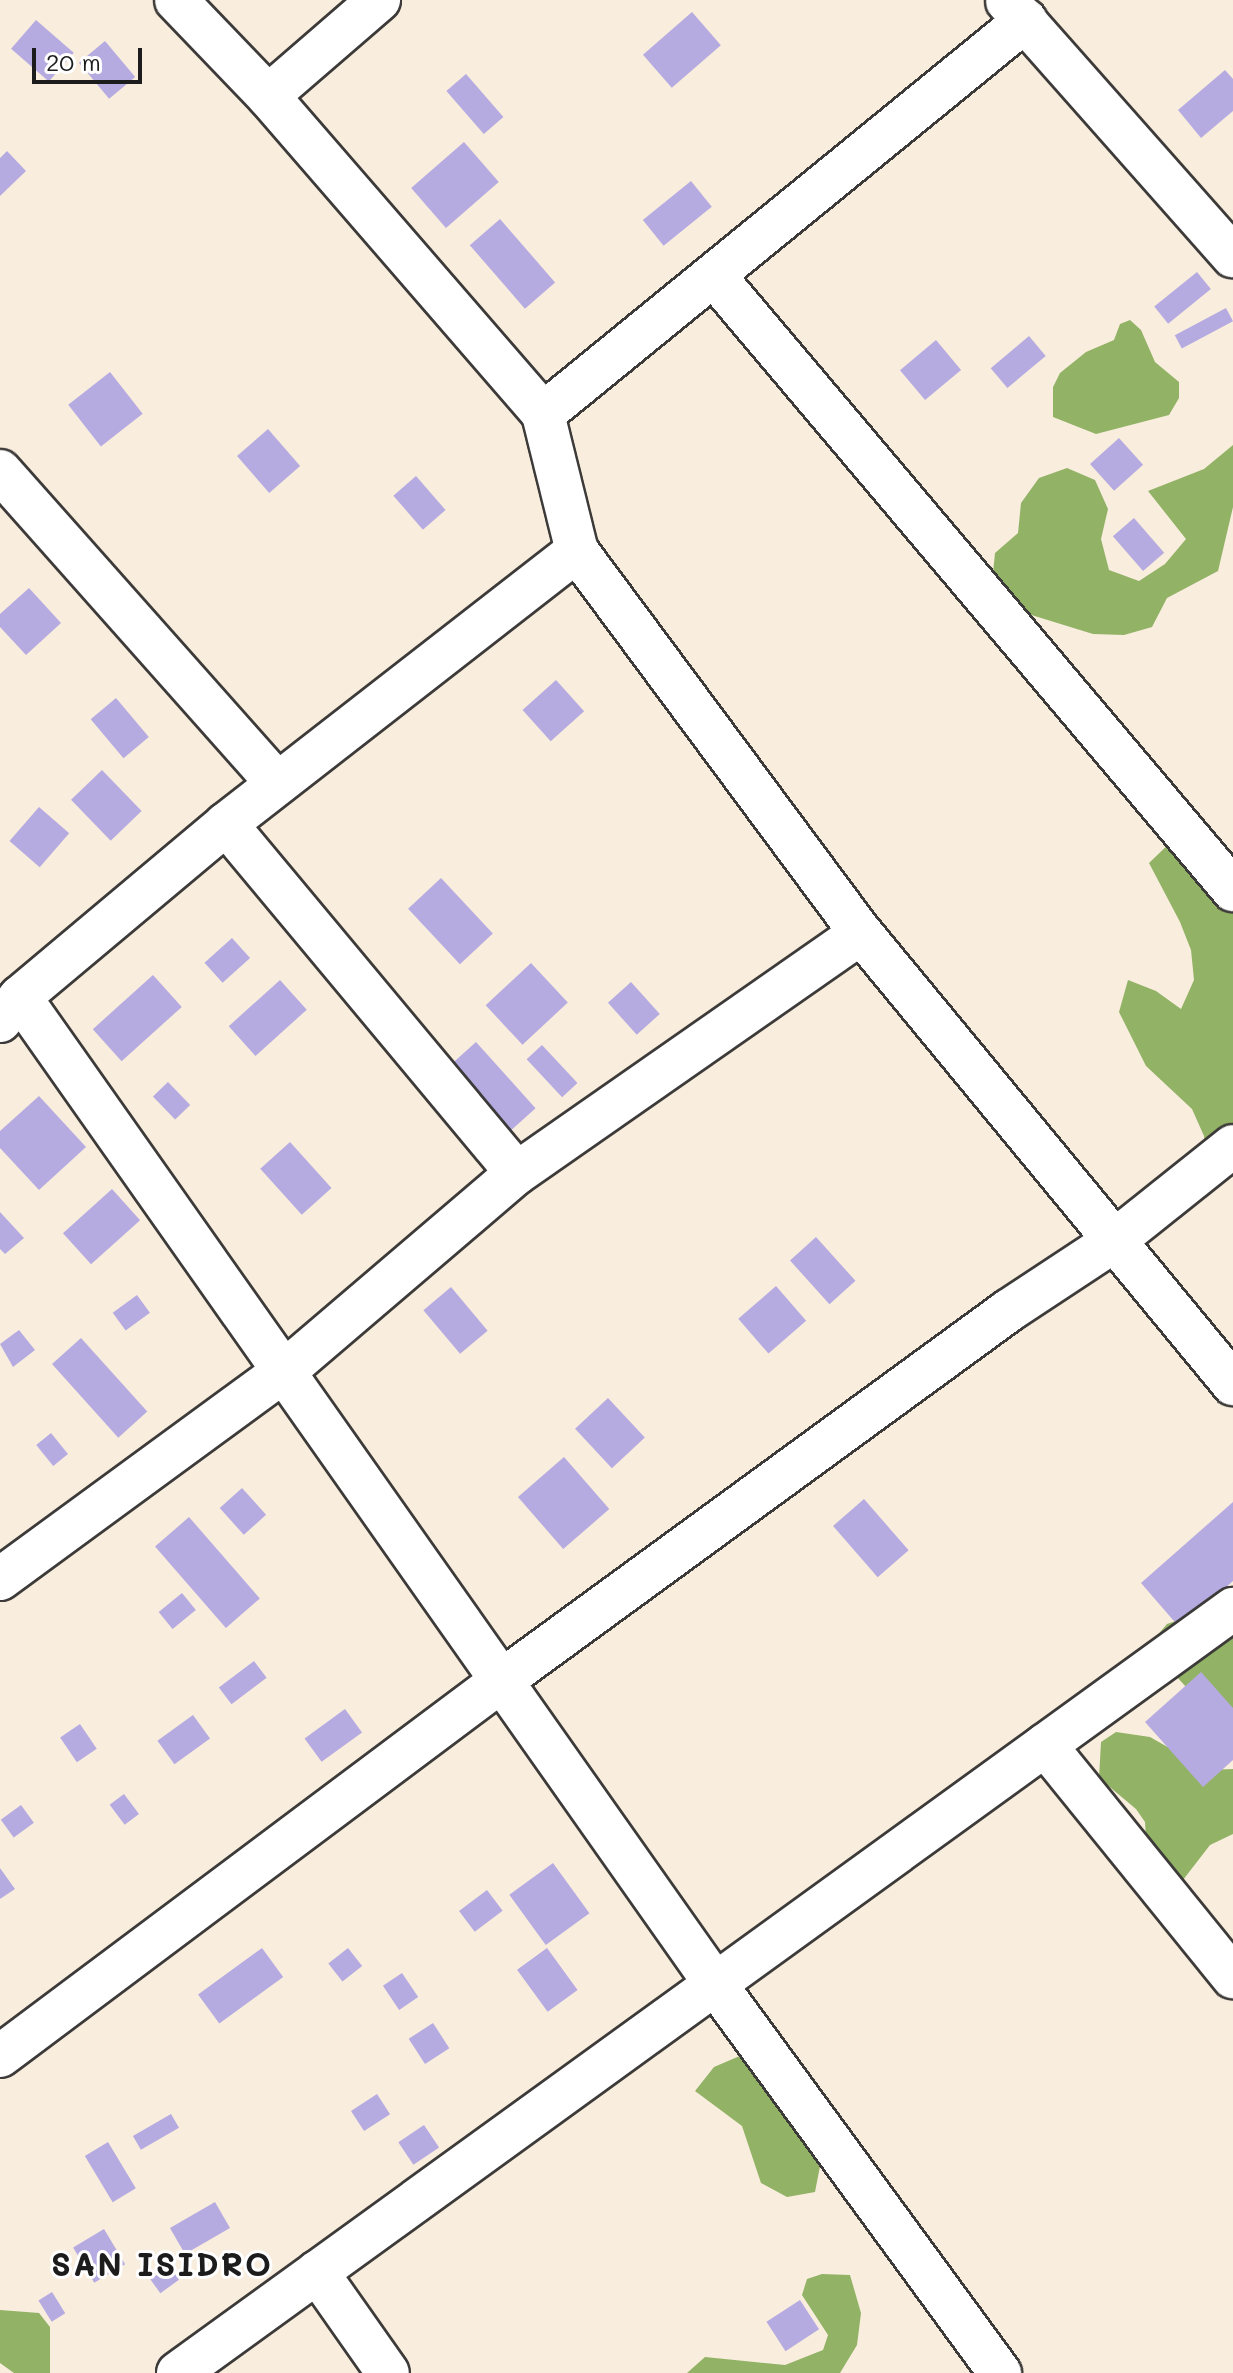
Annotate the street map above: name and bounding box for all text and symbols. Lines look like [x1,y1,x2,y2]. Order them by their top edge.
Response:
scale bar [36,32,146,82]
text: 20 m [46,46,101,77]
district label: SAN ISIDRO [51,2244,273,2282]

